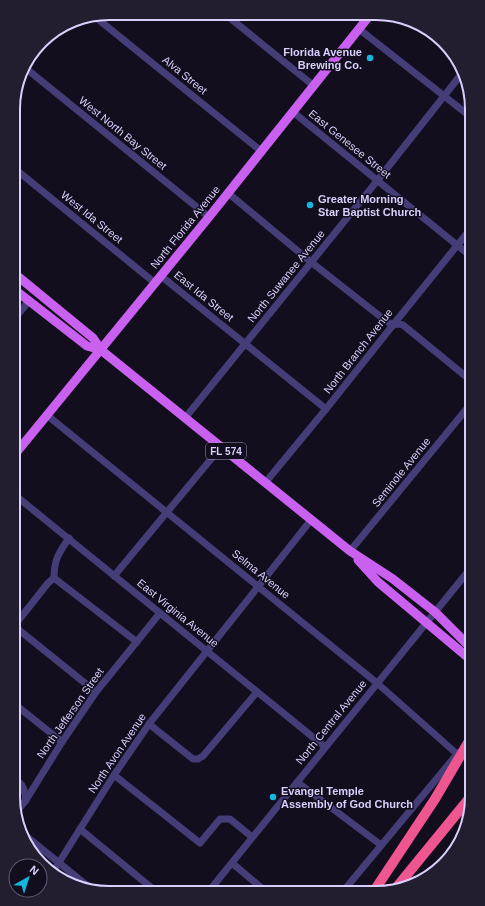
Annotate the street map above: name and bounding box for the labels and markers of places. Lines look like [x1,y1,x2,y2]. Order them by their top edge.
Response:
place label: Florida Avenue Brewing Co. [283,46,362,71]
marker: Florida Avenue Brewing Co. [365,53,375,63]
place label: Greater Morning Star Baptist Church [318,193,422,218]
marker: Greater Morning Star Baptist Church [305,200,315,210]
place label: Evangel Temple Assembly of God Church [281,785,413,810]
marker: Evangel Temple Assembly of God Church [268,792,278,802]

